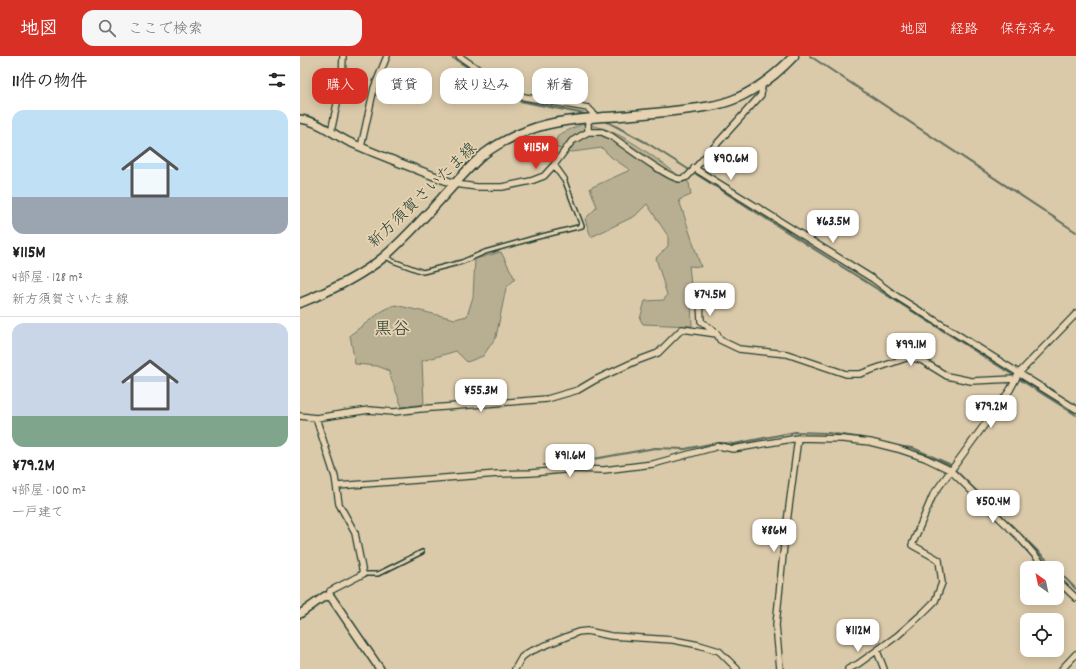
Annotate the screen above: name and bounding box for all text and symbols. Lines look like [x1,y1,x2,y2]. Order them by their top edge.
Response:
search box [82,10,362,46]
text: 地図 [20,17,58,44]
icon: search [96,17,118,39]
text: ここで検索 [128,19,203,41]
text: 地図 [900,20,928,40]
text: 経路 [950,20,978,40]
text: 保存済み [1000,20,1056,40]
chip: 購入 [312,68,368,104]
chip: 賃貸 [376,68,432,104]
chip: 絞り込み [440,68,524,104]
chip: 新着 [532,68,588,104]
icon: filters [266,69,288,91]
text: 11件の物件 [12,71,87,95]
icon: home [114,136,186,208]
pin: ¥115M [508,136,564,170]
street label: 新方須賀さいたま線 [363,138,483,254]
text: ¥115M [523,139,549,158]
pin: ¥90.6M [698,147,764,181]
text: ¥90.6M [713,150,749,169]
pin: ¥63.5M [800,210,866,244]
text: ¥63.5M [816,213,850,232]
text: ¥115M [12,242,46,266]
text: 4部屋 · 128 m² [12,269,83,288]
pin: ¥74.5M [677,283,743,317]
text: ¥74.5M [694,286,726,305]
text: 新方須賀さいたま線 [12,291,128,310]
district label: 黒谷 [374,318,410,343]
pin: ¥99.1M [878,333,944,367]
text: ¥99.1M [896,336,926,355]
icon: home [114,349,186,421]
pin: ¥55.3M [448,379,514,413]
text: ¥55.3M [464,382,498,401]
pin: ¥79.2M [958,395,1024,429]
text: ¥79.2M [975,398,1007,417]
pin: ¥91.6M [537,444,603,478]
text: ¥91.6M [554,447,586,466]
text: ¥79.2M [12,455,55,479]
text: 4部屋 · 100 m² [12,482,86,501]
pin: ¥50.4M [960,490,1026,524]
text: ¥50.4M [976,493,1010,512]
text: 一戸建て [12,504,64,523]
pin: ¥86M [750,519,798,553]
text: ¥86M [761,522,787,541]
north arrow [1020,561,1064,605]
map controls [1020,561,1064,657]
button: locate [1020,613,1064,657]
pin: ¥112M [830,619,886,653]
text: ¥112M [845,622,871,641]

